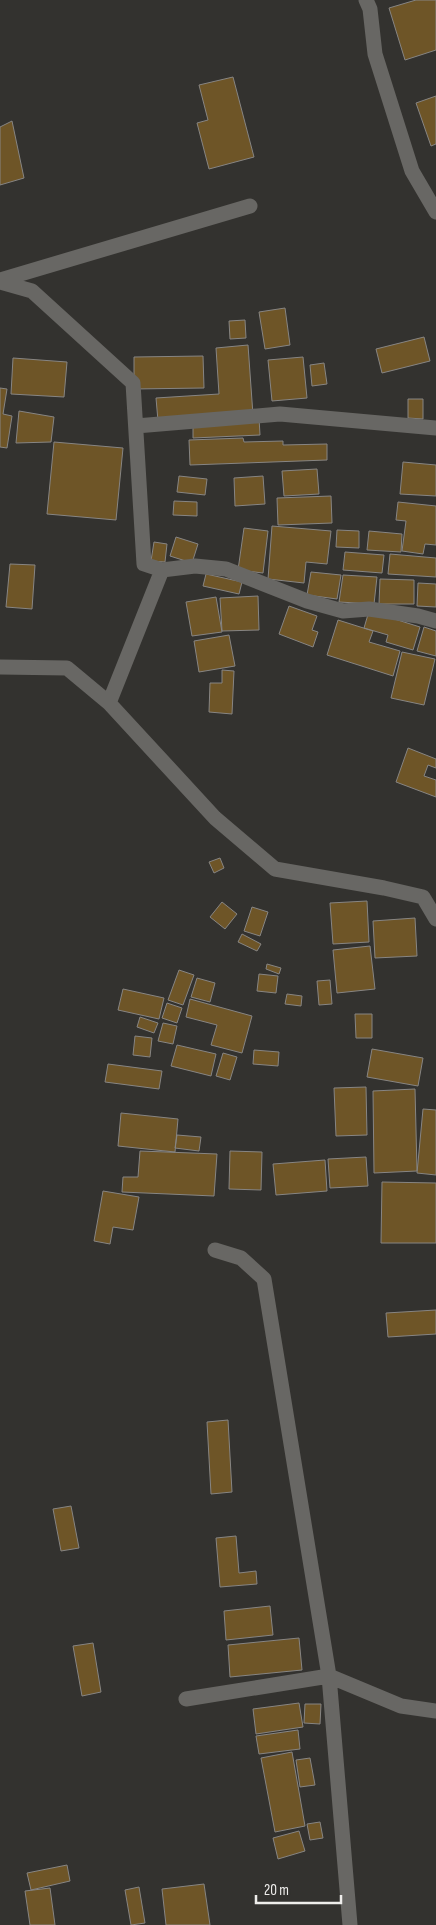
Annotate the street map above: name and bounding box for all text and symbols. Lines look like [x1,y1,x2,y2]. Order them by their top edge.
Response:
scale bar [256,1872,341,1904]
text: 20 m [264,1881,289,1900]

